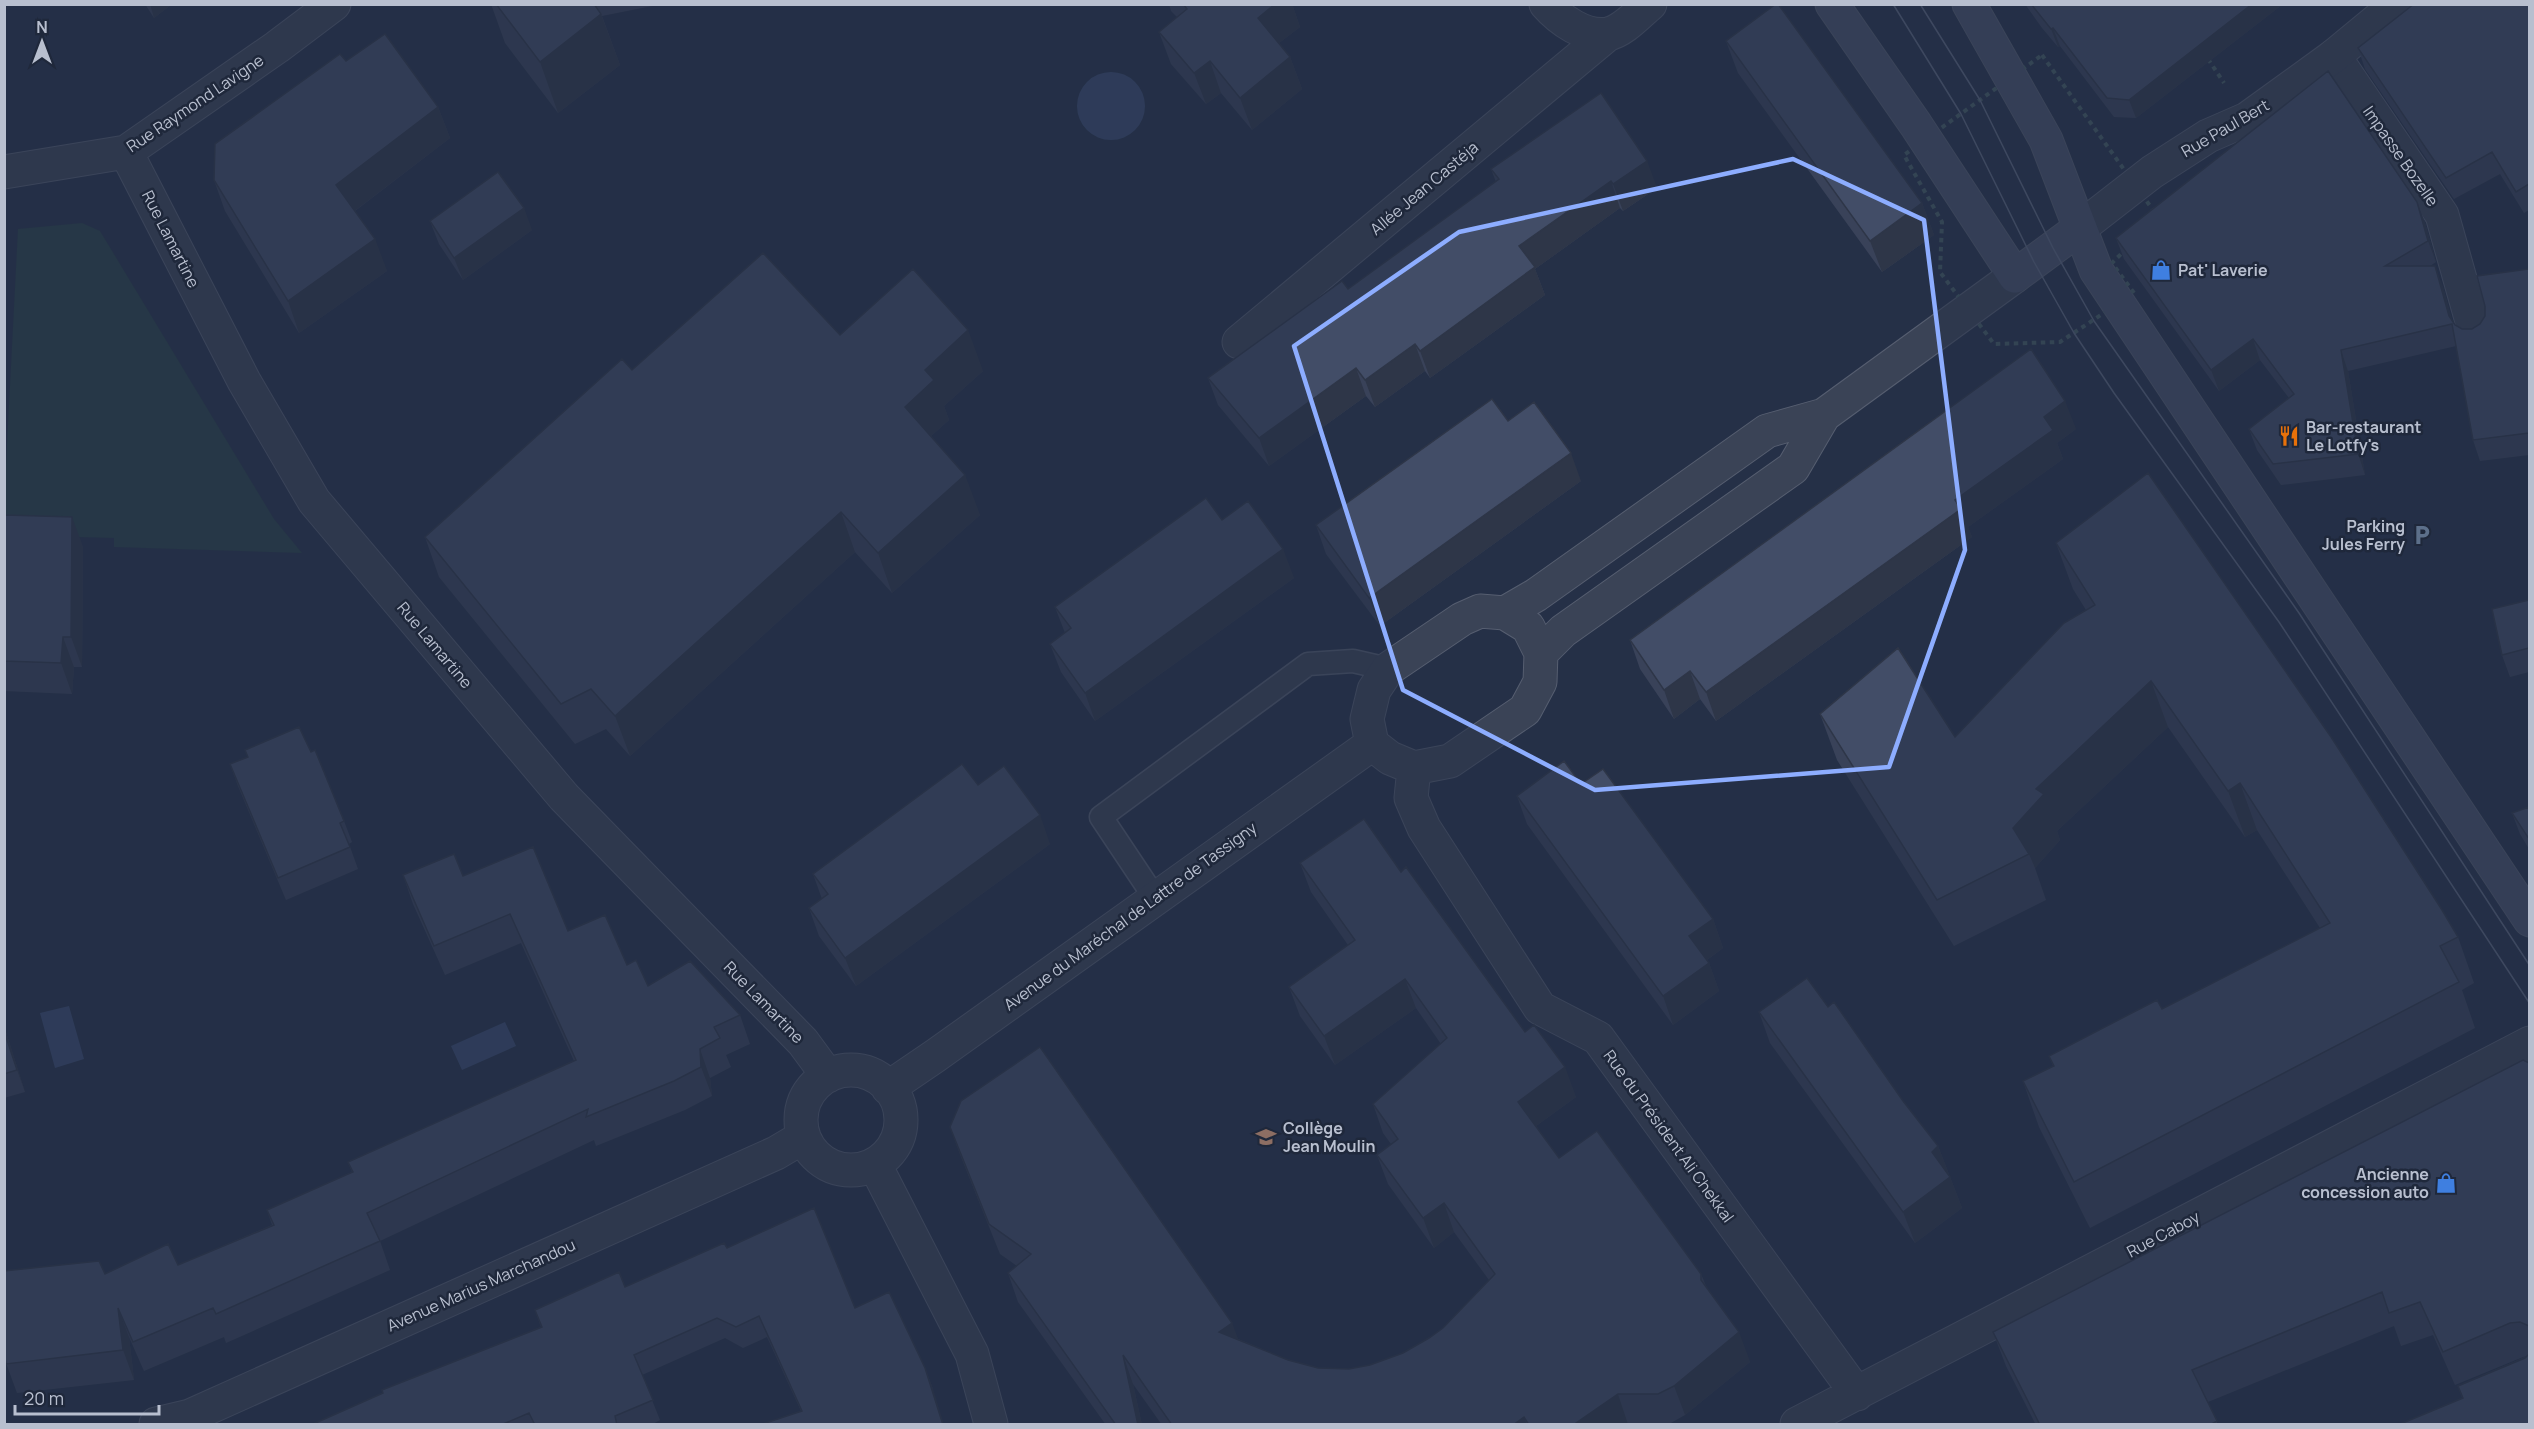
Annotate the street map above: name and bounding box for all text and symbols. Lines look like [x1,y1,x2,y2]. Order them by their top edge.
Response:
north arrow [12,12,72,72]
text: N [36,16,48,38]
street label: Rue Raymond Lavigne [122,49,268,157]
street label: Rue Paul Bert [2177,94,2273,162]
street label: Impasse Bozelle [2358,101,2444,211]
street label: Allée Jean Castéja [1365,136,1483,240]
street label: Rue Lamartine [137,187,205,291]
shop icon: Pat' Laverie [2149,258,2173,282]
place label: Pat' Laverie [2178,259,2268,281]
place label: Bar-restaurant Le Lotfy's [2306,416,2421,456]
restaurant icon: Bar-restaurant Le Lotfy's [2277,424,2301,448]
place label: Parking Jules Ferry [2322,515,2405,555]
parking icon: Parking Jules Ferry [2410,523,2434,547]
street label: Rue Lamartine [392,597,478,693]
street label: Avenue du Maréchal de Lattre de Tassigny [999,816,1261,1015]
street label: Rue Lamartine [719,956,809,1048]
street label: Rue du Président Ali Chekkal [1599,1045,1739,1227]
place label: Collège Jean Moulin [1283,1117,1375,1157]
school or university icon: Collège Jean Moulin [1254,1125,1278,1149]
place label: Ancienne concession auto [2301,1163,2429,1203]
shop icon: Ancienne concession auto [2434,1171,2458,1195]
street label: Rue Caboy [2123,1205,2204,1262]
street label: Avenue Marius Marchandou [383,1233,579,1337]
scale bar [15,1378,159,1416]
text: 20 m [24,1386,64,1410]

